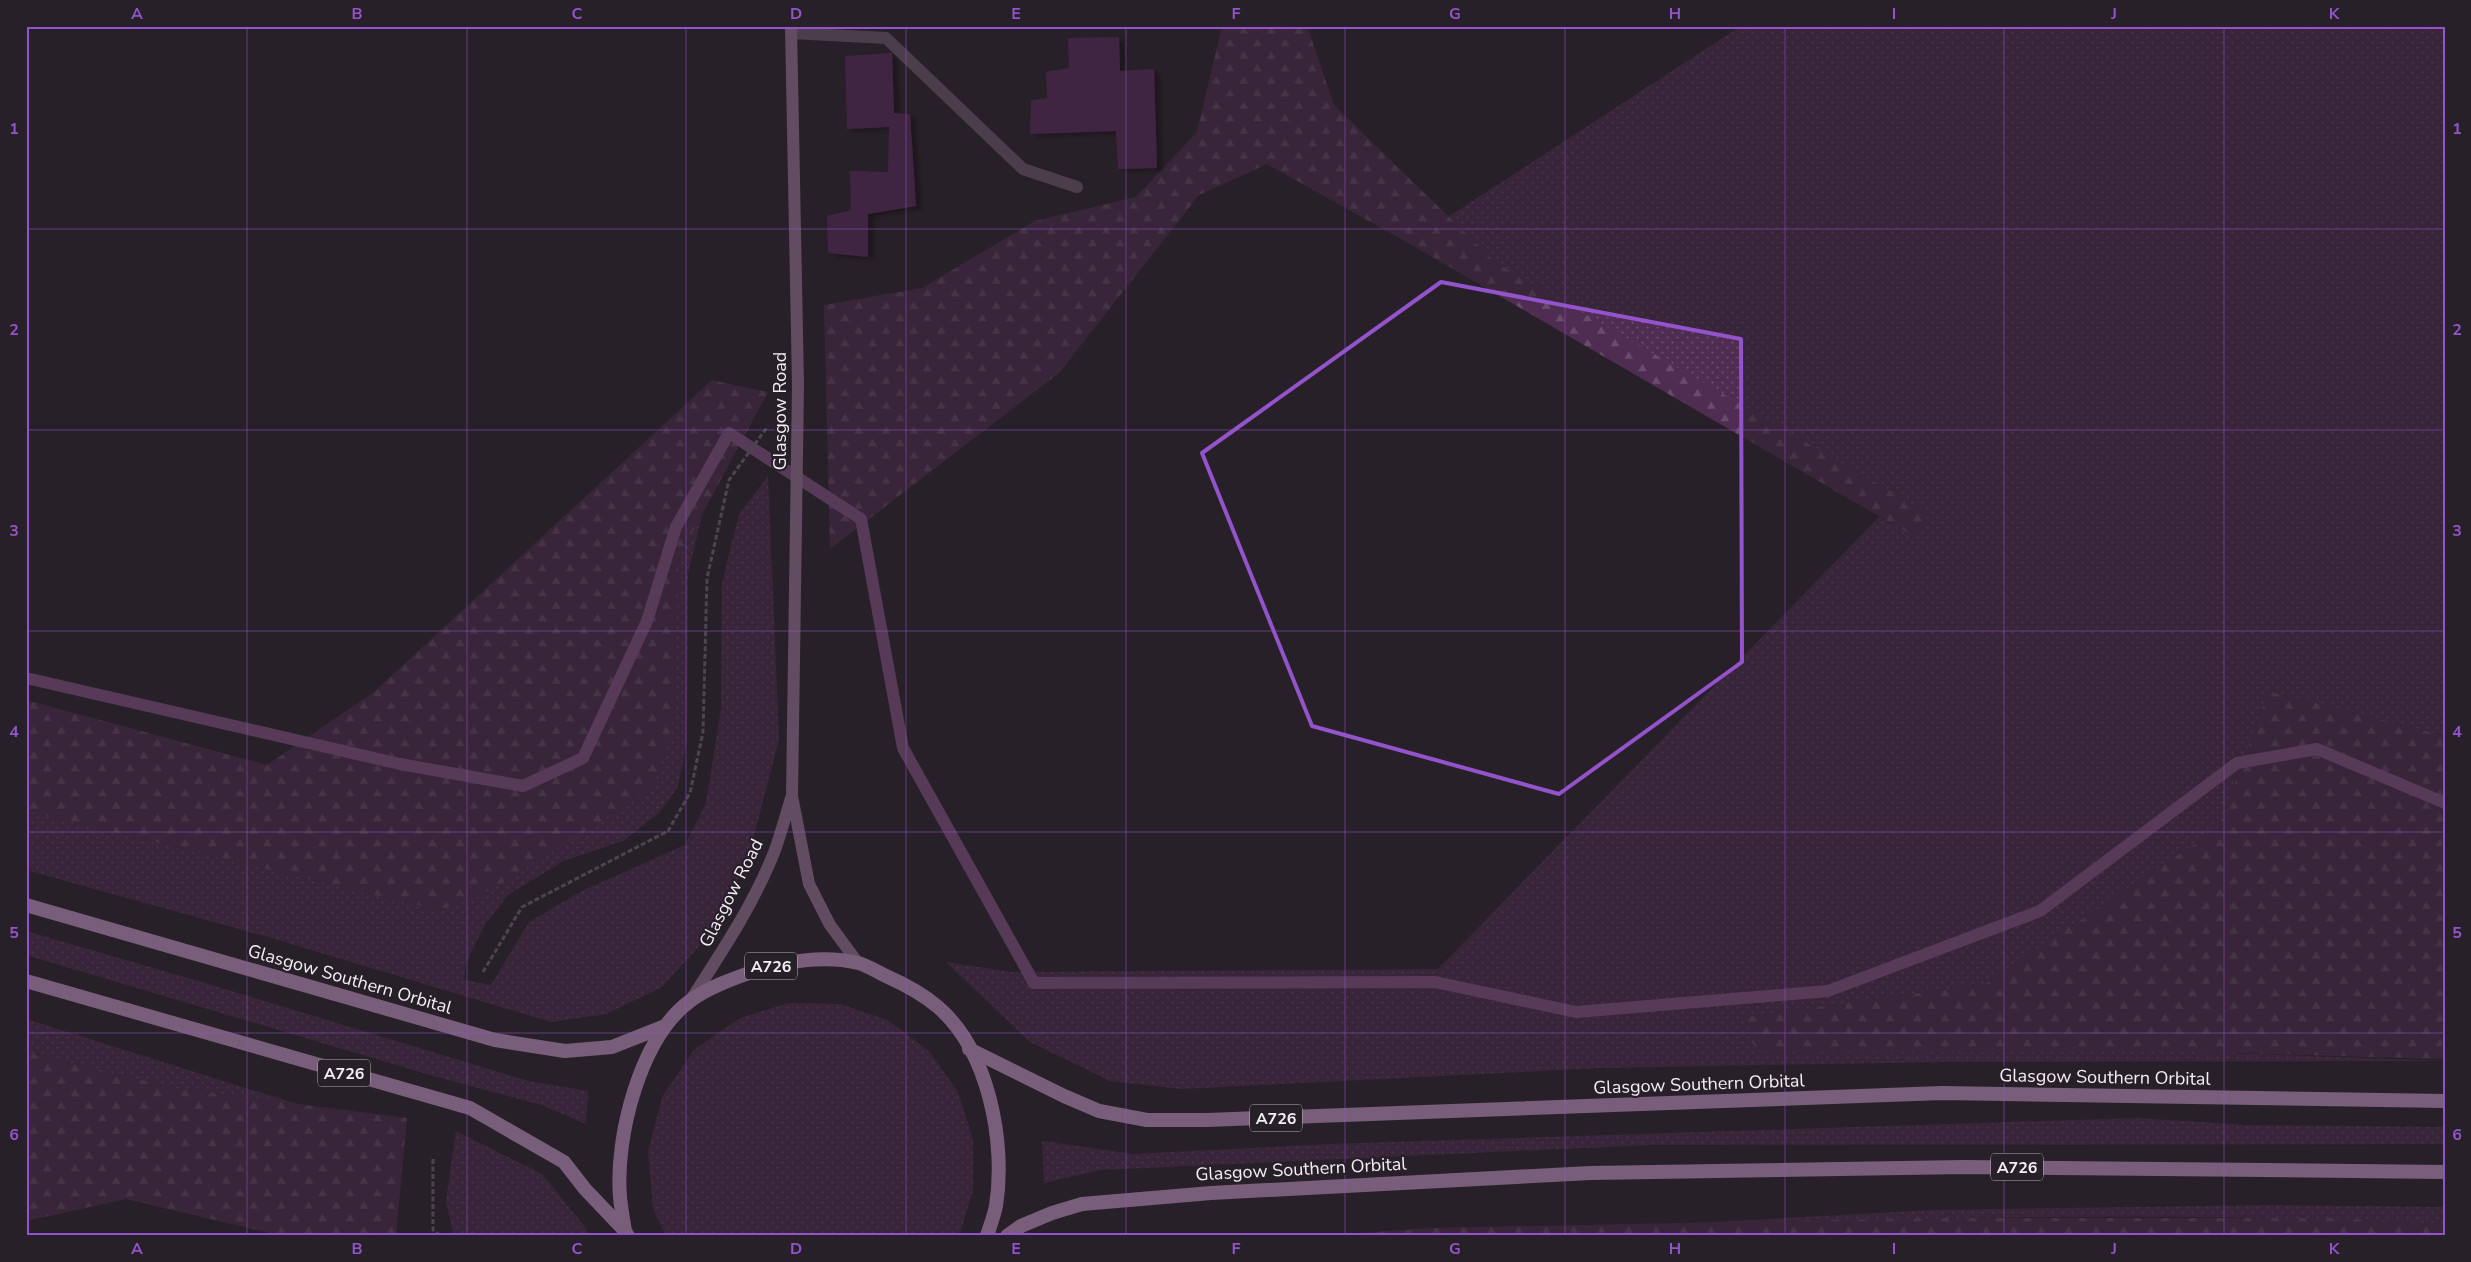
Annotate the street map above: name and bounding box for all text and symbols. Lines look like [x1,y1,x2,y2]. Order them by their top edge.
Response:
text: A [131,3,143,25]
text: B [351,3,363,25]
text: C [572,3,583,25]
text: D [790,3,802,25]
text: E [1011,3,1021,25]
text: F [1232,3,1241,25]
text: G [1449,3,1461,25]
text: H [1669,3,1681,25]
text: I [1892,3,1896,25]
text: J [2110,3,2117,25]
text: K [2329,3,2341,25]
text: 1 [9,118,19,140]
text: 1 [2452,118,2462,140]
text: 2 [9,319,19,341]
text: 2 [2452,319,2462,341]
street label: Glasgow Road [768,352,792,470]
text: 3 [9,520,19,542]
text: 3 [2452,520,2462,542]
text: 4 [9,721,19,743]
text: 4 [2452,721,2462,743]
street label: Glasgow Road [693,835,769,951]
text: 5 [9,922,19,944]
text: 5 [2452,922,2462,944]
street label: Glasgow Southern Orbital [245,938,456,1020]
road number: A726 [745,952,797,979]
road number: A726 [318,1060,370,1086]
street label: Glasgow Southern Orbital [1999,1063,2212,1091]
street label: Glasgow Southern Orbital [1593,1068,1806,1100]
road number: A726 [1250,1104,1302,1132]
text: 6 [9,1124,19,1146]
text: 6 [2452,1124,2462,1146]
street label: Glasgow Southern Orbital [1195,1151,1408,1187]
road number: A726 [1991,1154,2043,1180]
text: A [131,1238,143,1260]
text: B [351,1238,363,1260]
text: C [572,1238,583,1260]
text: D [790,1238,802,1260]
text: E [1011,1238,1021,1260]
text: F [1232,1238,1241,1260]
text: G [1449,1238,1461,1260]
text: H [1669,1238,1681,1260]
text: I [1892,1238,1896,1260]
text: J [2110,1238,2117,1260]
text: K [2329,1238,2341,1260]

